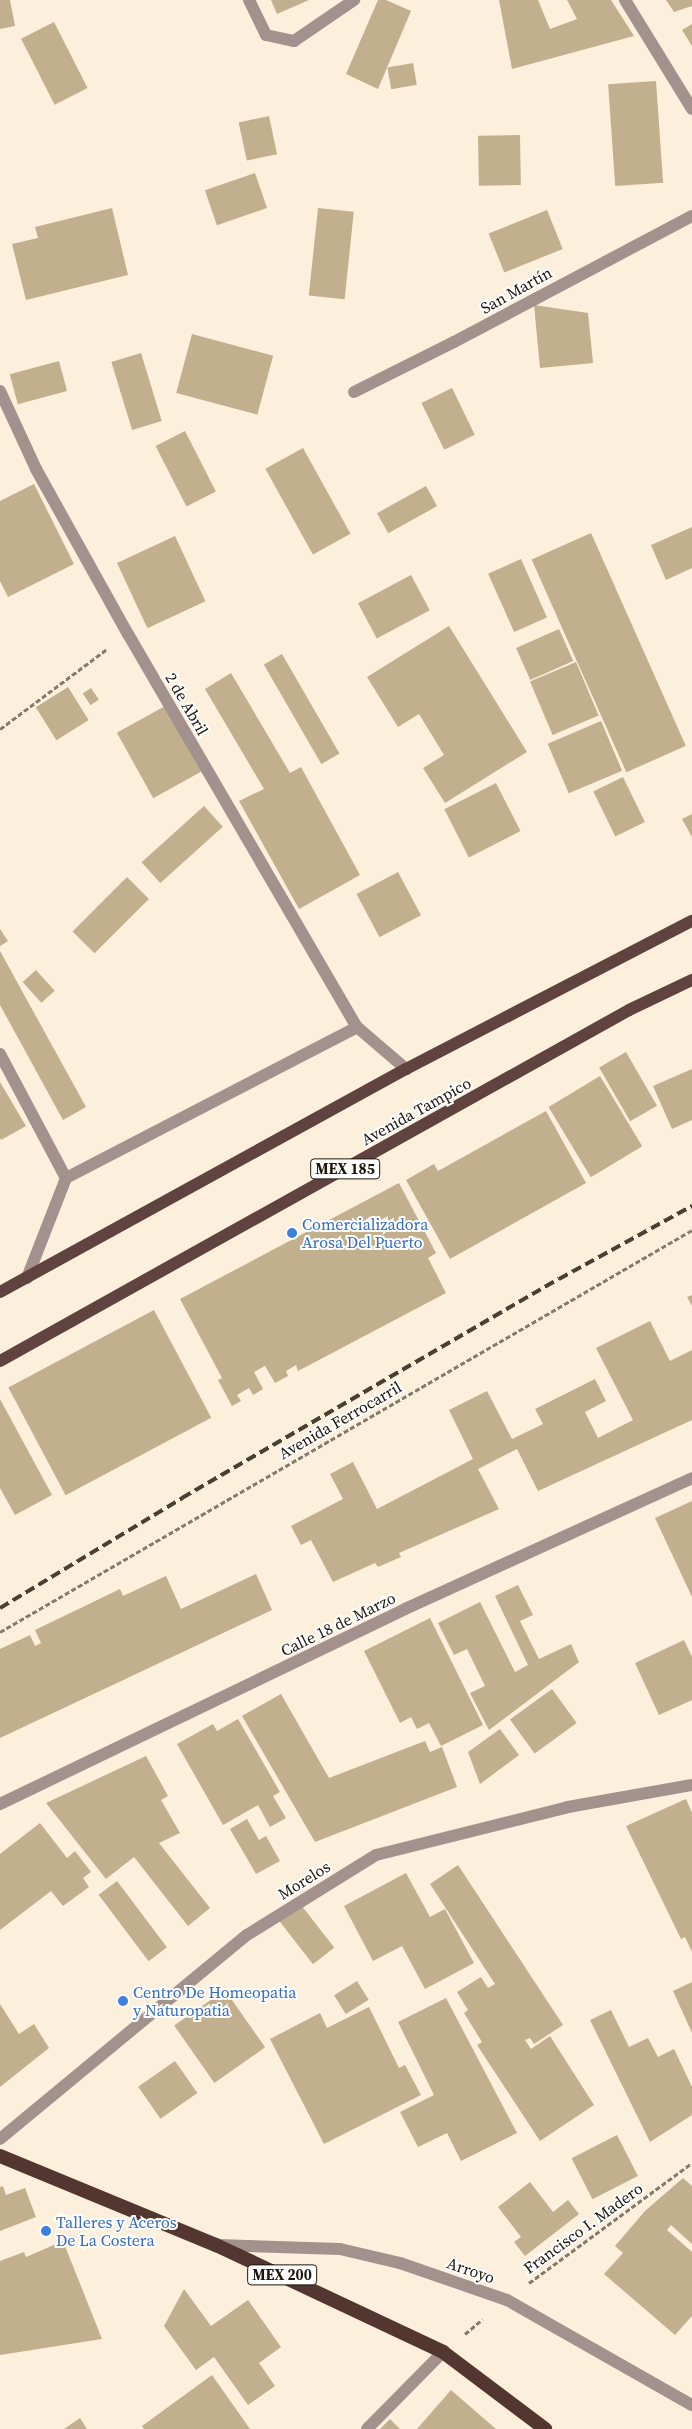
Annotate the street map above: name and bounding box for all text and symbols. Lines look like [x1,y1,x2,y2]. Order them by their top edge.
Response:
street label: San Martín [477,263,555,317]
street label: 2 de Abril [161,669,213,739]
street label: Avenida Tampico [358,1073,474,1149]
road number: MEX 185 [310,1156,380,1182]
place label: Comercializadora Arosa Del Puerto [302,1214,428,1252]
marker: Comercializadora Arosa Del Puerto [286,1227,298,1239]
street label: Avenida Ferrocarril [275,1377,405,1463]
street label: Calle 18 de Marzo [277,1588,399,1660]
street label: Morelos [274,1856,334,1904]
place label: Centro De Homeopatia y Naturopatia [133,1982,296,2020]
marker: Centro De Homeopatia y Naturopatia [117,1995,129,2007]
street label: Francisco I. Madero [520,2178,646,2278]
place label: Talleres y Aceros De La Costera [56,2212,177,2250]
marker: Talleres y Aceros De La Costera [40,2225,52,2237]
street label: Arroyo [445,2253,497,2287]
road number: MEX 200 [247,2262,317,2288]

